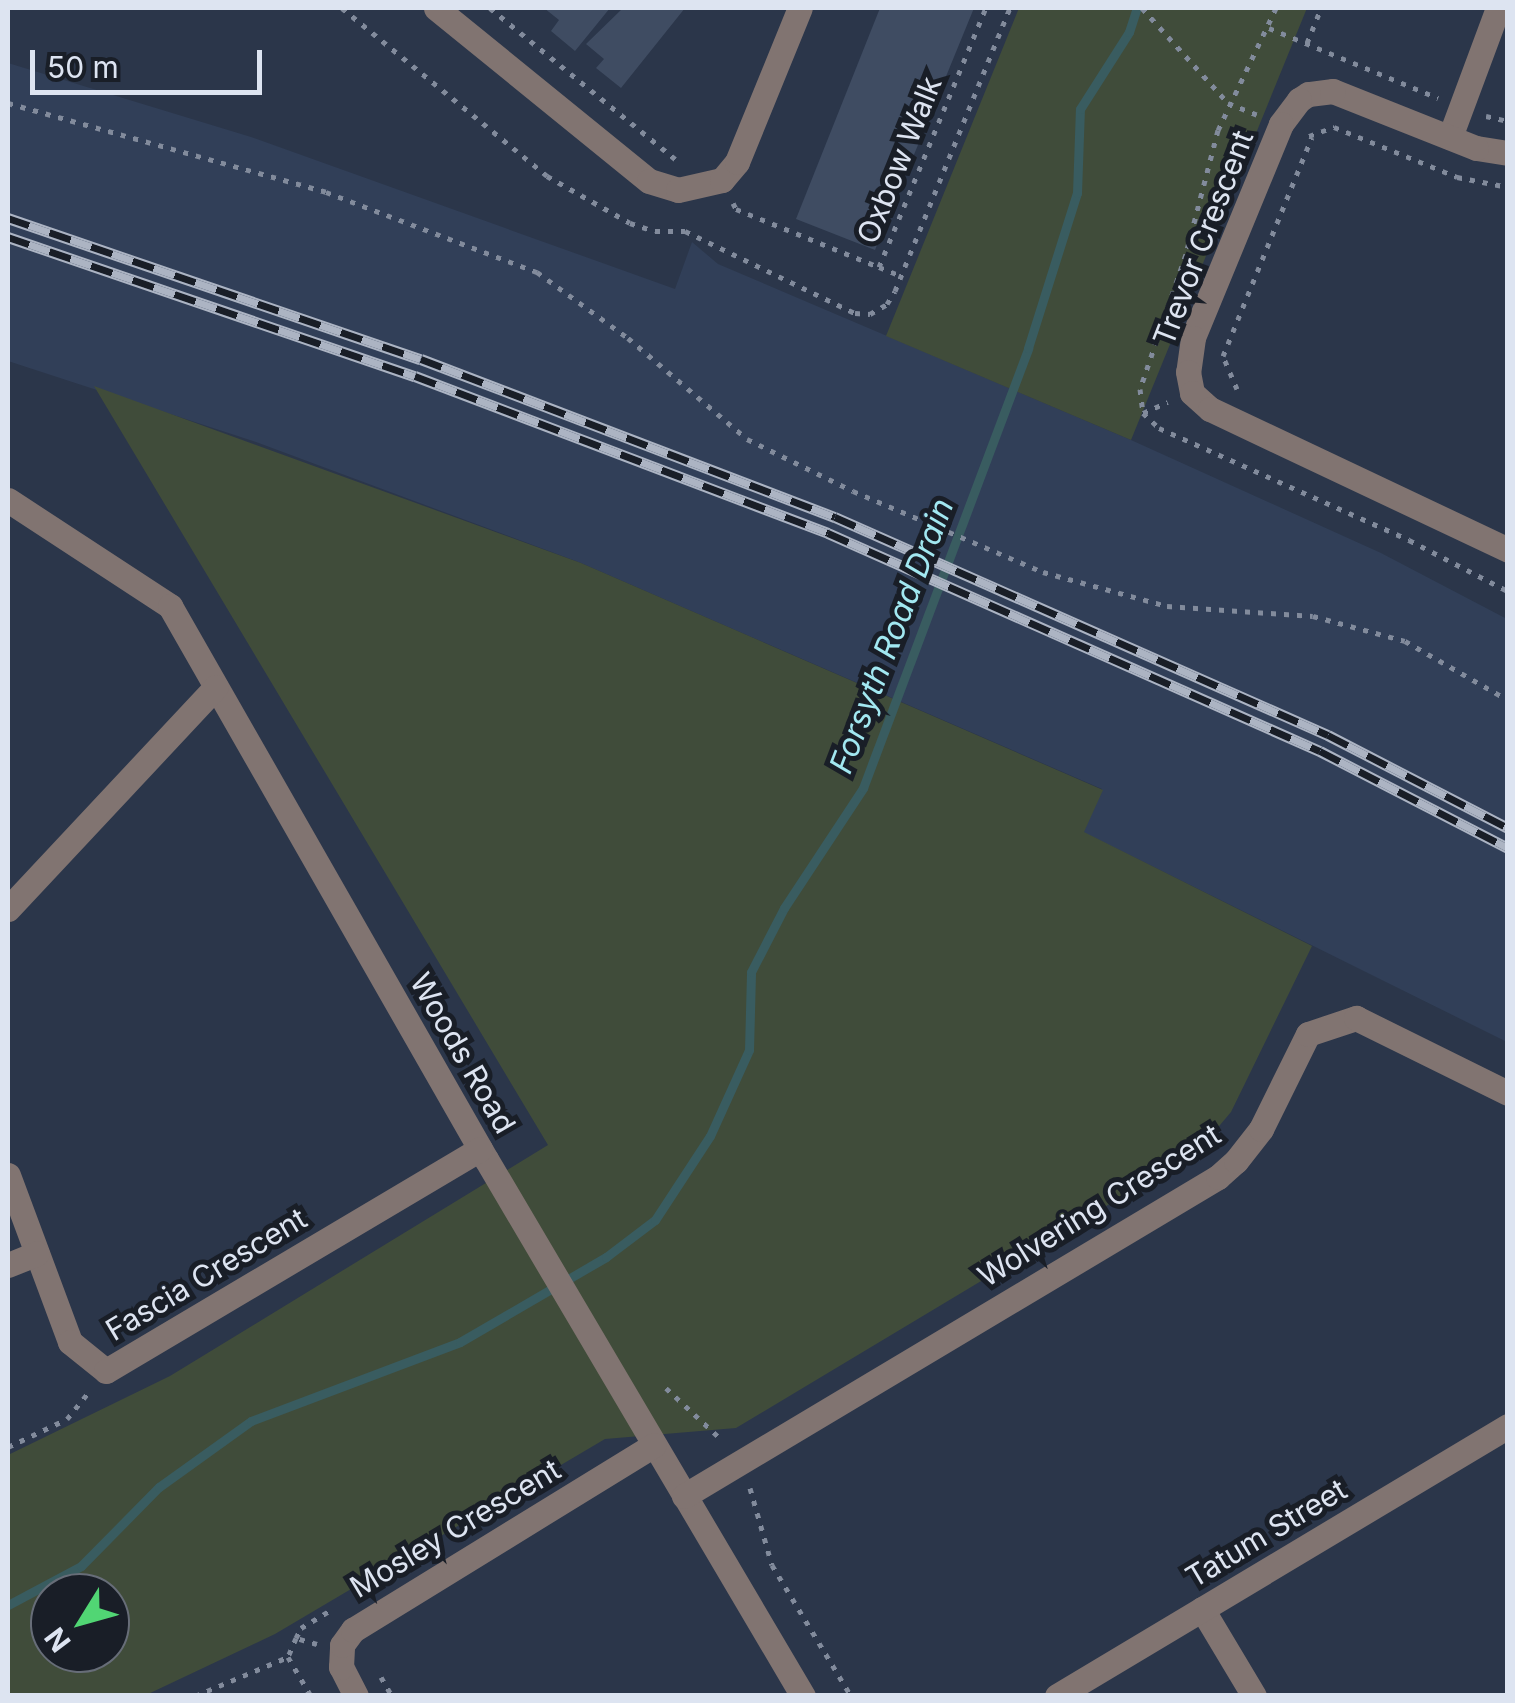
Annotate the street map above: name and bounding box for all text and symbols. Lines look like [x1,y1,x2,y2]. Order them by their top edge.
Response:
scale bar [35,30,268,92]
text: 50 m [47,49,119,85]
street label: Oxbow Walk [849,71,949,249]
street label: Trevor Crescent [1145,125,1261,351]
water label: Forsyth Road Drain [822,493,962,779]
street label: Woods Road [403,966,523,1140]
street label: Wolvering Crescent [971,1116,1227,1294]
street label: Fascia Crescent [99,1200,313,1348]
street label: Mosley Crescent [343,1451,567,1605]
street label: Tatum Street [1179,1471,1353,1595]
north arrow [30,1573,130,1673]
text: N [38,1621,78,1659]

